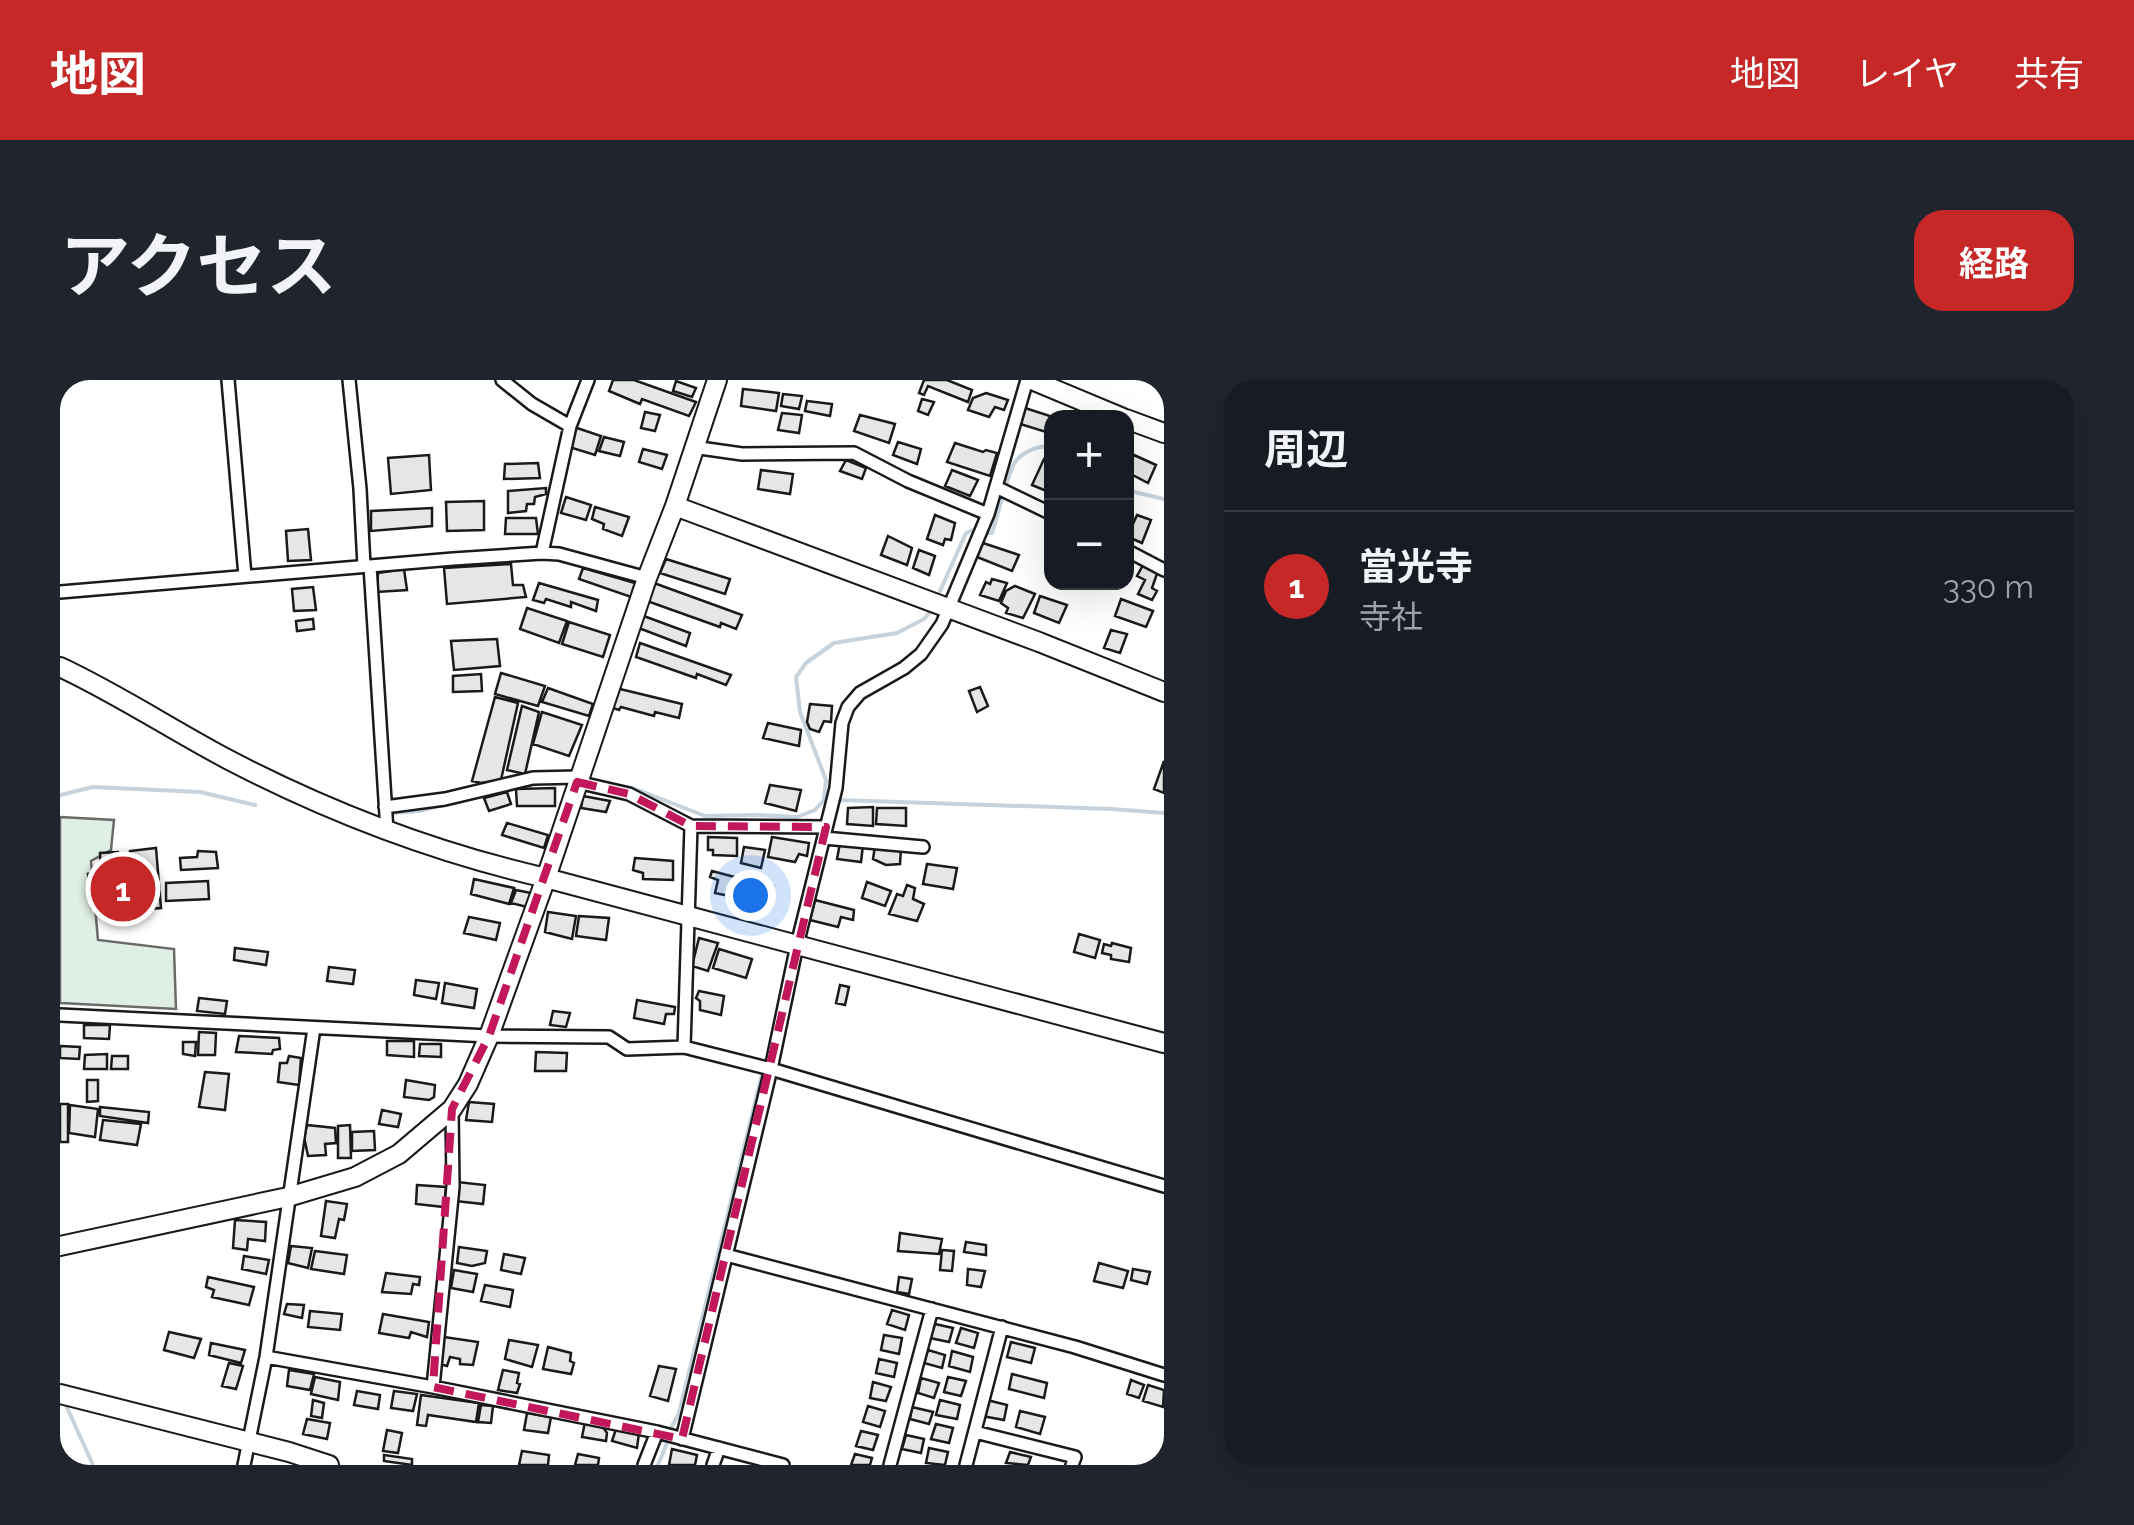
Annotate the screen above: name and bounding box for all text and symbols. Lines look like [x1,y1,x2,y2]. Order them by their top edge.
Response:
text: 地図 [50,46,146,102]
text: 地図 [1730,53,1800,94]
text: レイヤ [1855,53,1959,94]
text: 共有 [2014,53,2084,94]
button: 経路 [1914,210,2074,311]
text: アクセス [60,225,337,307]
map controls [1044,410,1134,590]
button: + [1044,410,1134,500]
text: 周辺 [1264,425,1348,474]
button: − [1044,500,1134,590]
text: 當光寺 [1359,544,1473,589]
text: 1 [1289,568,1304,605]
text: 330 m [1943,568,2034,605]
text: 寺社 [1359,598,1423,635]
pin: 1 [90,852,156,926]
your location [725,870,776,921]

